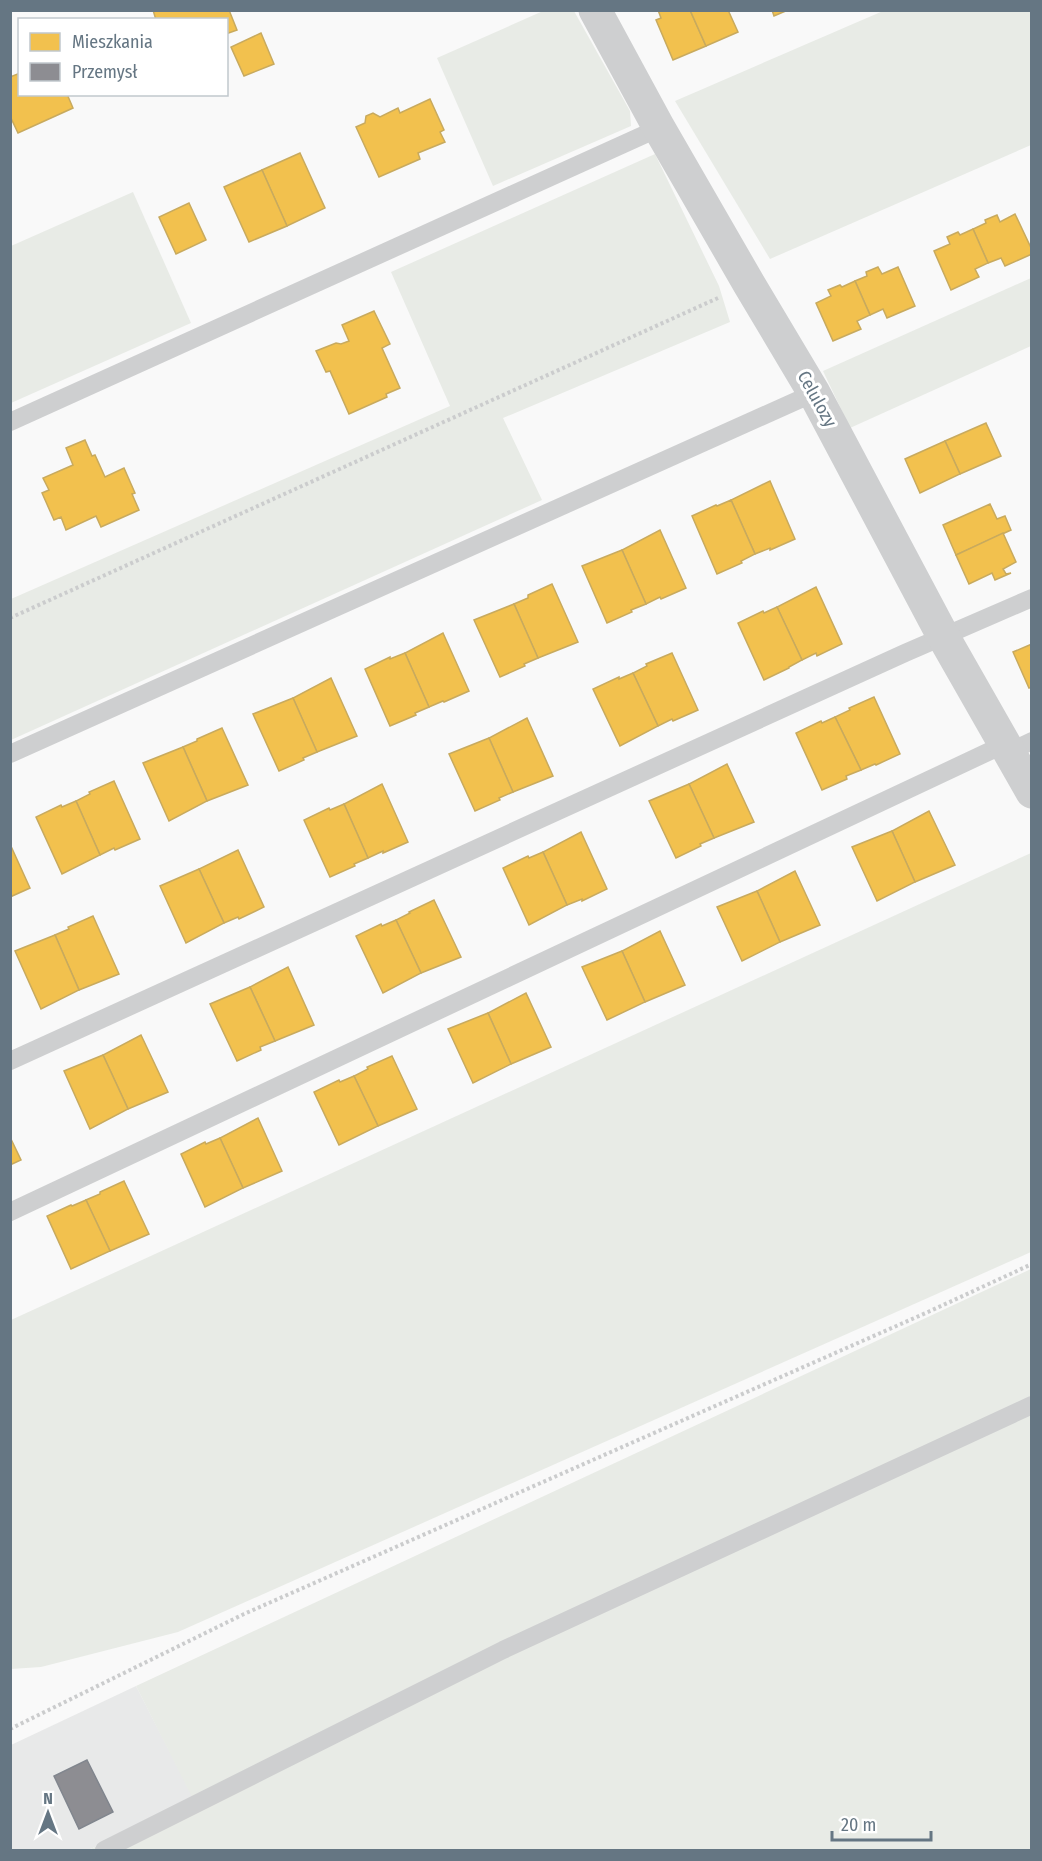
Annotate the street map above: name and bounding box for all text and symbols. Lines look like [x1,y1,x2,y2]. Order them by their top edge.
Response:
legend [18,18,228,96]
text: Mieszkania [72,31,153,53]
text: Przemysł [72,61,138,83]
street label: Celulozy [793,367,841,431]
north arrow [18,1783,78,1843]
text: N [43,1789,53,1808]
scale bar [832,1804,931,1842]
text: 20 m [841,1814,876,1836]

